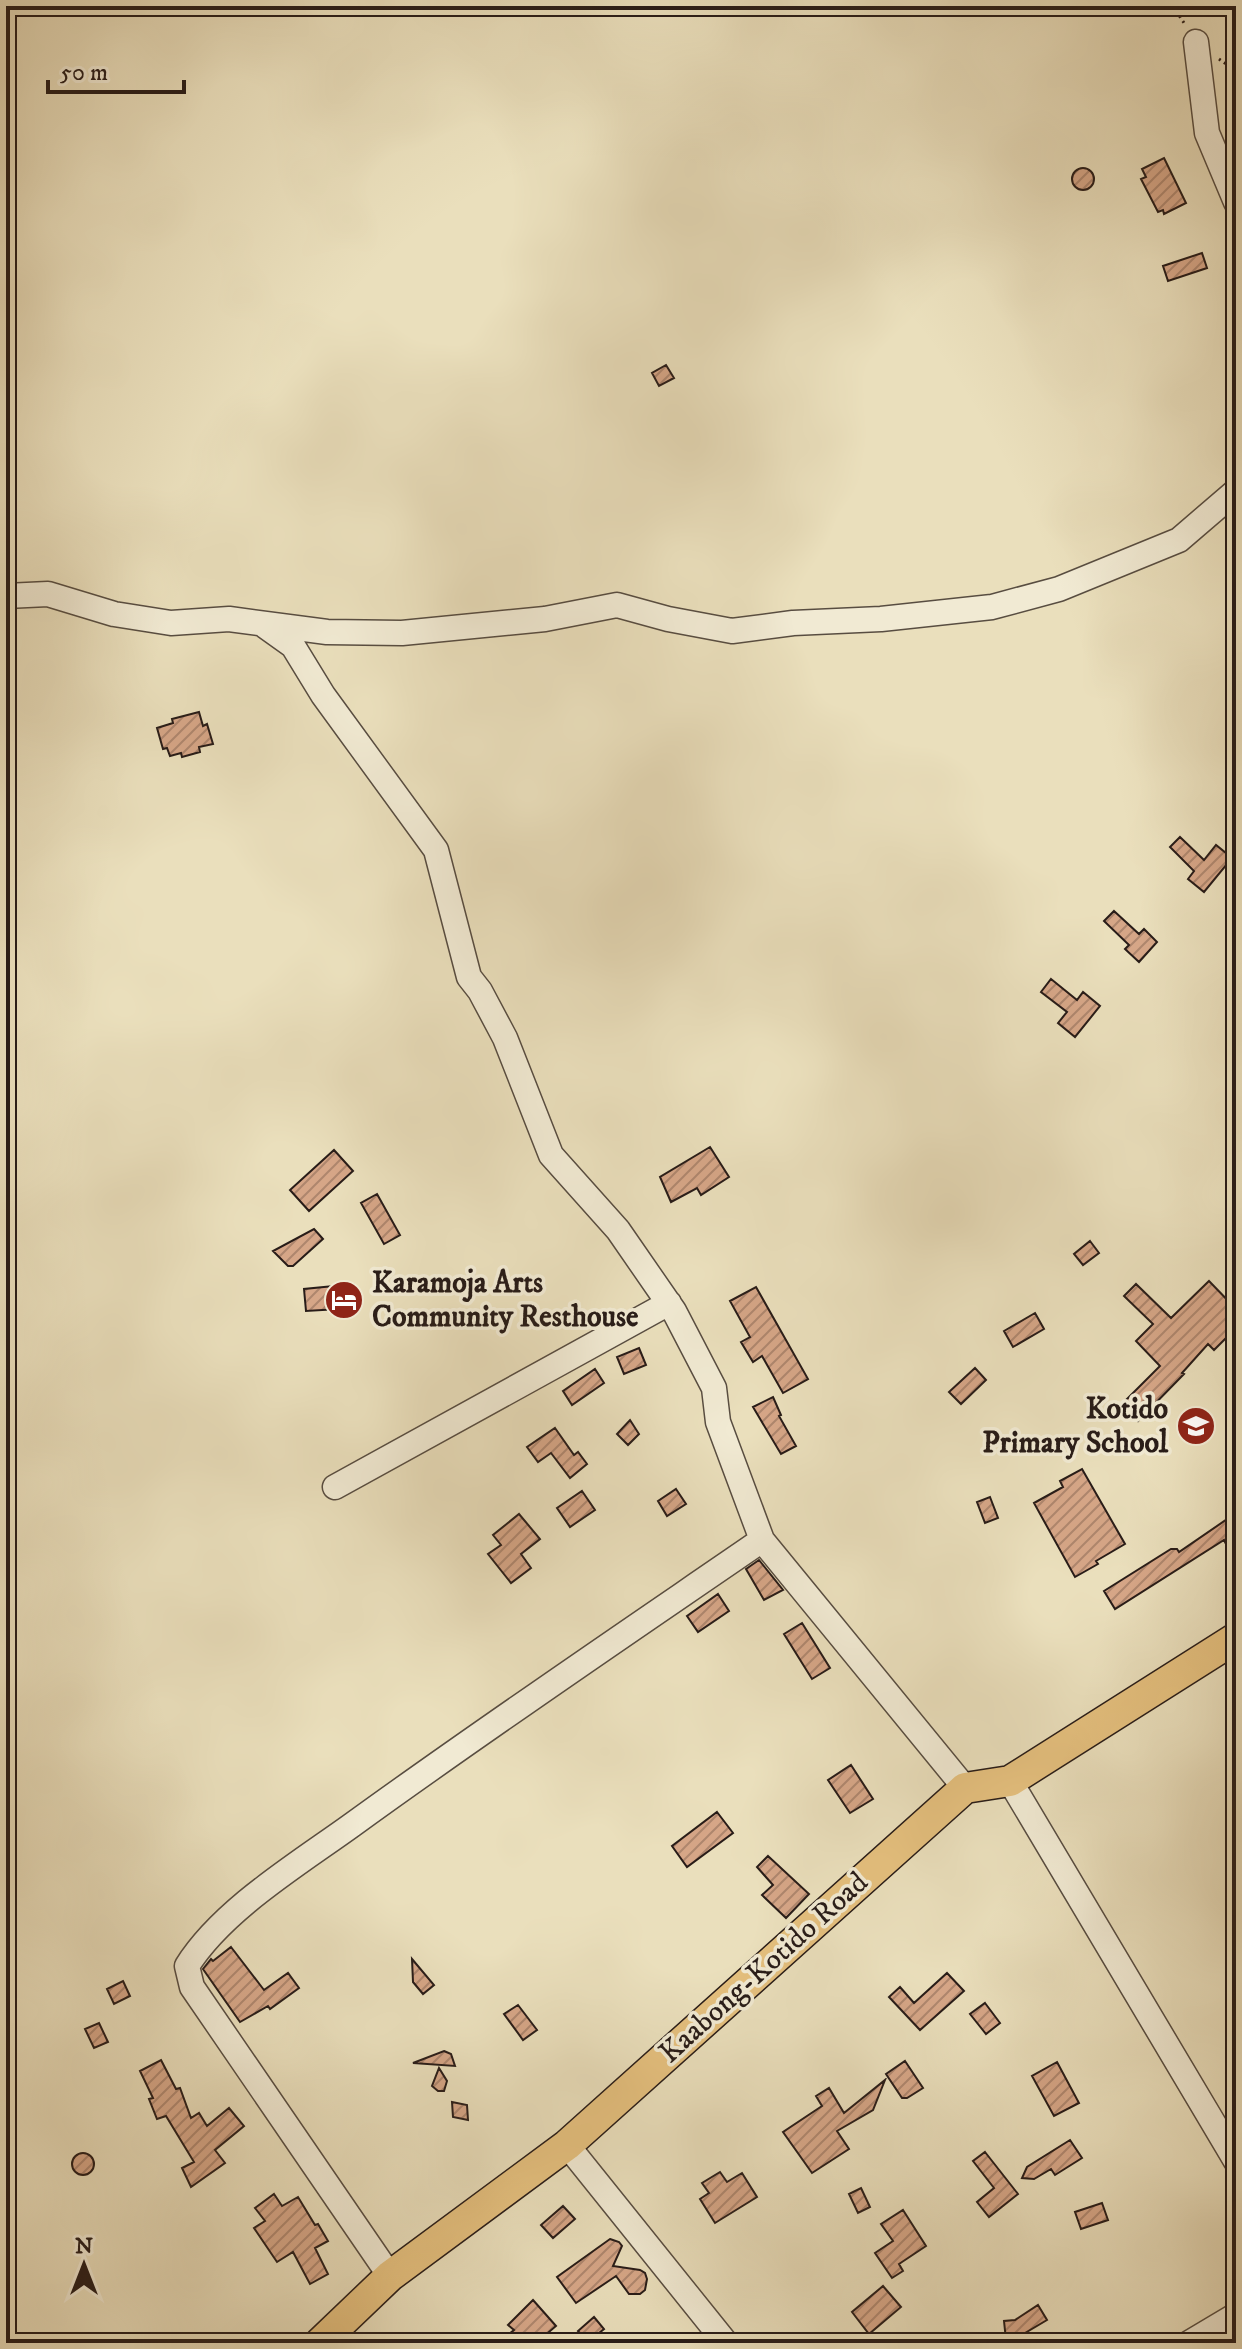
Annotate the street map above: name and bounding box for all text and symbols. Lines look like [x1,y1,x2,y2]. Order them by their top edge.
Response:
scale bar [48,44,184,94]
text: 50 m [60,58,108,88]
place label: Karamoja Arts Community Resthouse [372,1265,639,1336]
hotel icon: Karamoja Arts Community Resthouse [323,1279,365,1321]
place label: Kotido Primary School [982,1391,1169,1462]
school or university icon: Kotido Primary School [1175,1405,1217,1447]
street label: Kaabong-Kotido Road [652,1864,876,2072]
north arrow [44,2225,124,2305]
text: N [75,2233,93,2260]

